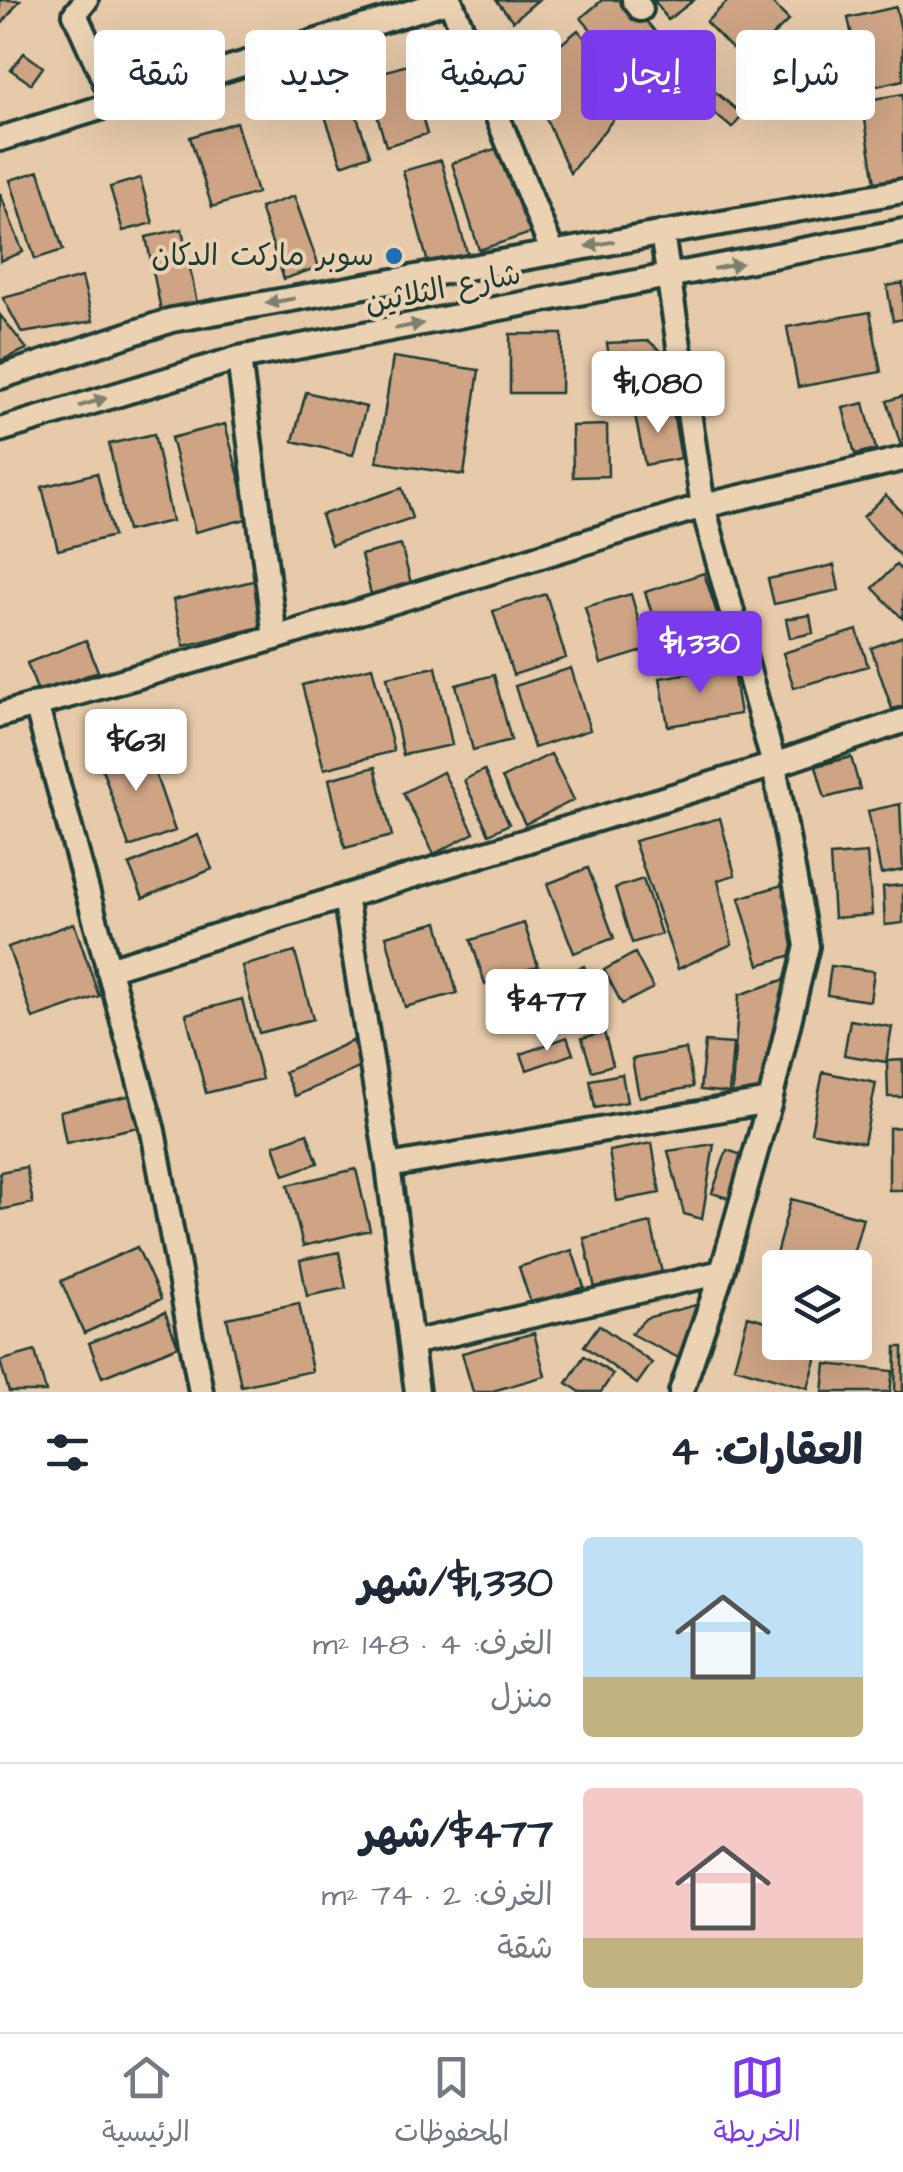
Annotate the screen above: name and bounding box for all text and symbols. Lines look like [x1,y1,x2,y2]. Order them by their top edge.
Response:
chip: شقة [94,30,225,120]
chip: جديد [245,30,386,120]
chip: تصفية [406,30,561,120]
chip: إيجار [581,30,716,120]
chip: شراء [736,30,875,120]
place label: سوبر ماركت الدكان [151,235,374,277]
one-way arrow [584,237,615,252]
marker: سوبر ماركت الدكان [383,245,405,267]
street label: شارع الثلاثين [361,253,525,325]
one-way arrow [713,258,745,273]
one-way arrow [264,294,295,309]
one-way arrow [394,318,425,334]
pin: $1,080 [577,351,739,436]
text: $1,080 [614,361,702,406]
one-way arrow [79,394,109,409]
pin: $1,330 [619,611,781,696]
text: $1,330 [660,621,740,666]
pin: $631 [77,709,195,794]
text: $631 [107,719,165,764]
pin: $477 [488,969,606,1054]
text: $477 [508,979,586,1024]
map controls [762,1250,872,1360]
button: layers [762,1250,872,1360]
text: العقارات: 4 [670,1423,863,1481]
icon: filters [40,1425,95,1480]
text: $1,330/شهر [359,1555,553,1613]
icon: home [663,1577,783,1697]
text: الغرف: 4 · 148 m² [313,1622,553,1667]
text: منزل [490,1675,553,1720]
text: $477/شهر [360,1806,553,1864]
icon: home [663,1828,783,1948]
text: الغرف: 2 · 74 m² [321,1873,553,1918]
text: شقة [497,1926,553,1971]
tab: الرئيسية [102,2050,190,2156]
tab: المحفوظات [394,2050,509,2156]
tab: الخريطة [714,2050,801,2156]

